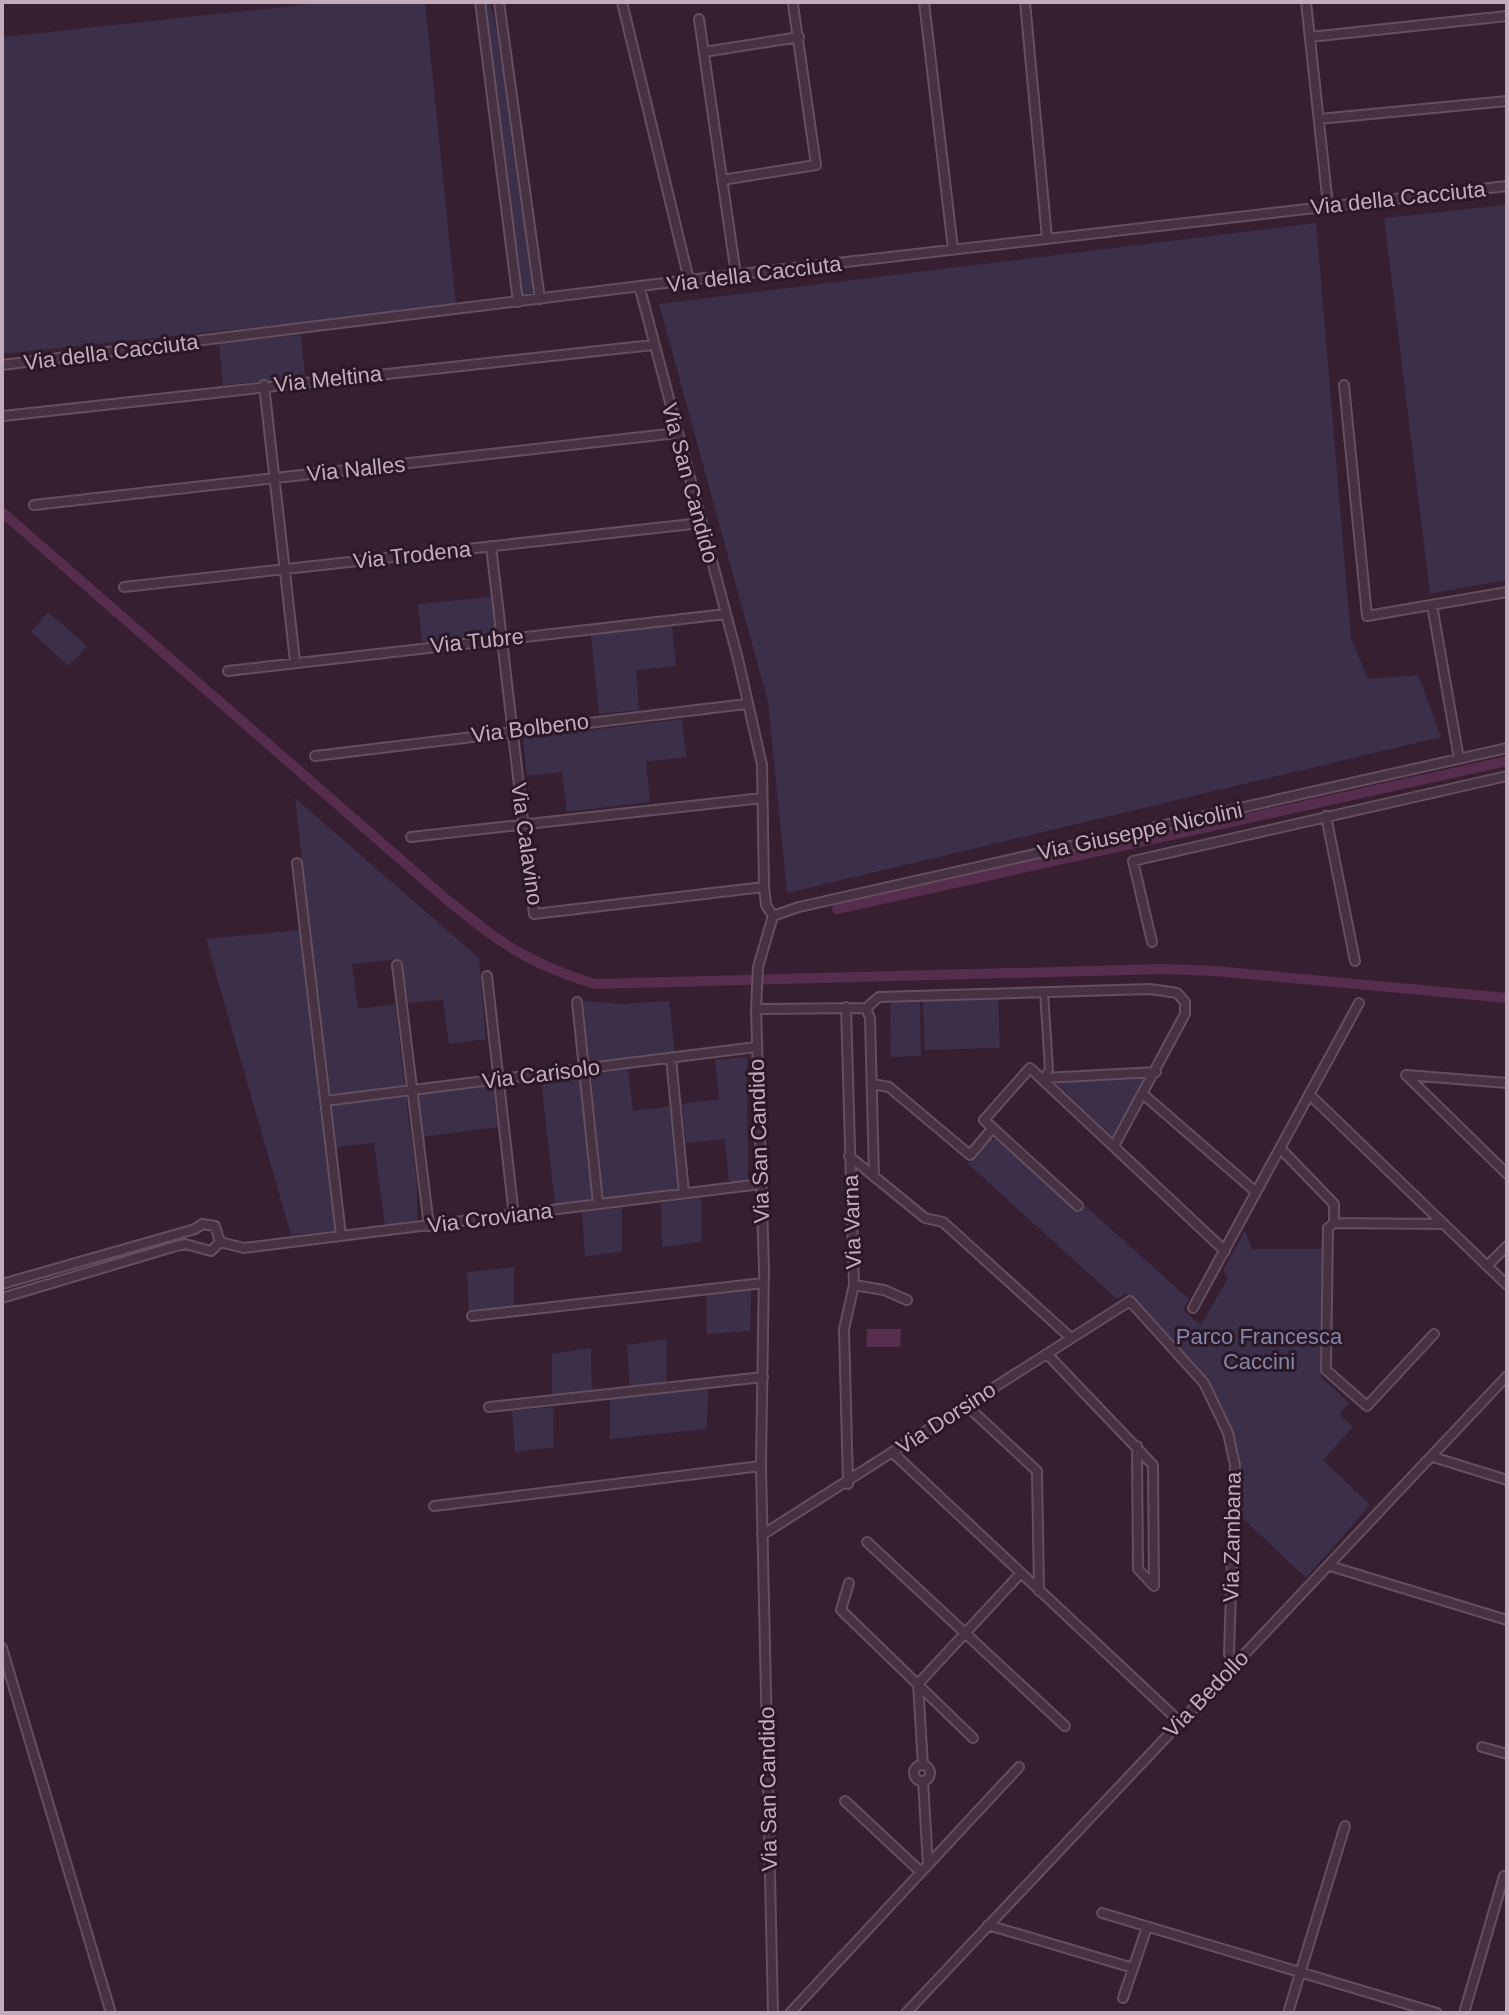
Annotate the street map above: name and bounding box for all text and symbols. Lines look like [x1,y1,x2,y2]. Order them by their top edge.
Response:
street label: Via della Cacciuta [1309,176,1487,220]
street label: Via della Cacciuta [665,251,843,297]
street label: Via della Cacciuta [22,329,200,375]
street label: Via Meltina [273,361,384,397]
street label: Via San Candido [657,400,723,566]
street label: Via Nalles [306,451,406,487]
street label: Via Trodena [352,536,473,574]
street label: Via Tubre [429,624,525,658]
street label: Via Bolbeno [470,708,590,748]
street label: Via Calavino [506,781,548,907]
street label: Via Giuseppe Nicolini [1035,797,1245,865]
street label: Via Carisolo [481,1054,601,1094]
street label: Via San Candido [744,1058,774,1224]
street label: Via Varna [838,1174,866,1270]
street label: Via Croviana [426,1198,555,1238]
park label: Parco Francesca Caccini [1176,1324,1343,1374]
street label: Via Dorsino [892,1377,1000,1459]
street label: Via Zambana [1218,1471,1246,1602]
street label: Via Bedollo [1158,1645,1254,1743]
street label: Via San Candido [754,1706,782,1872]

